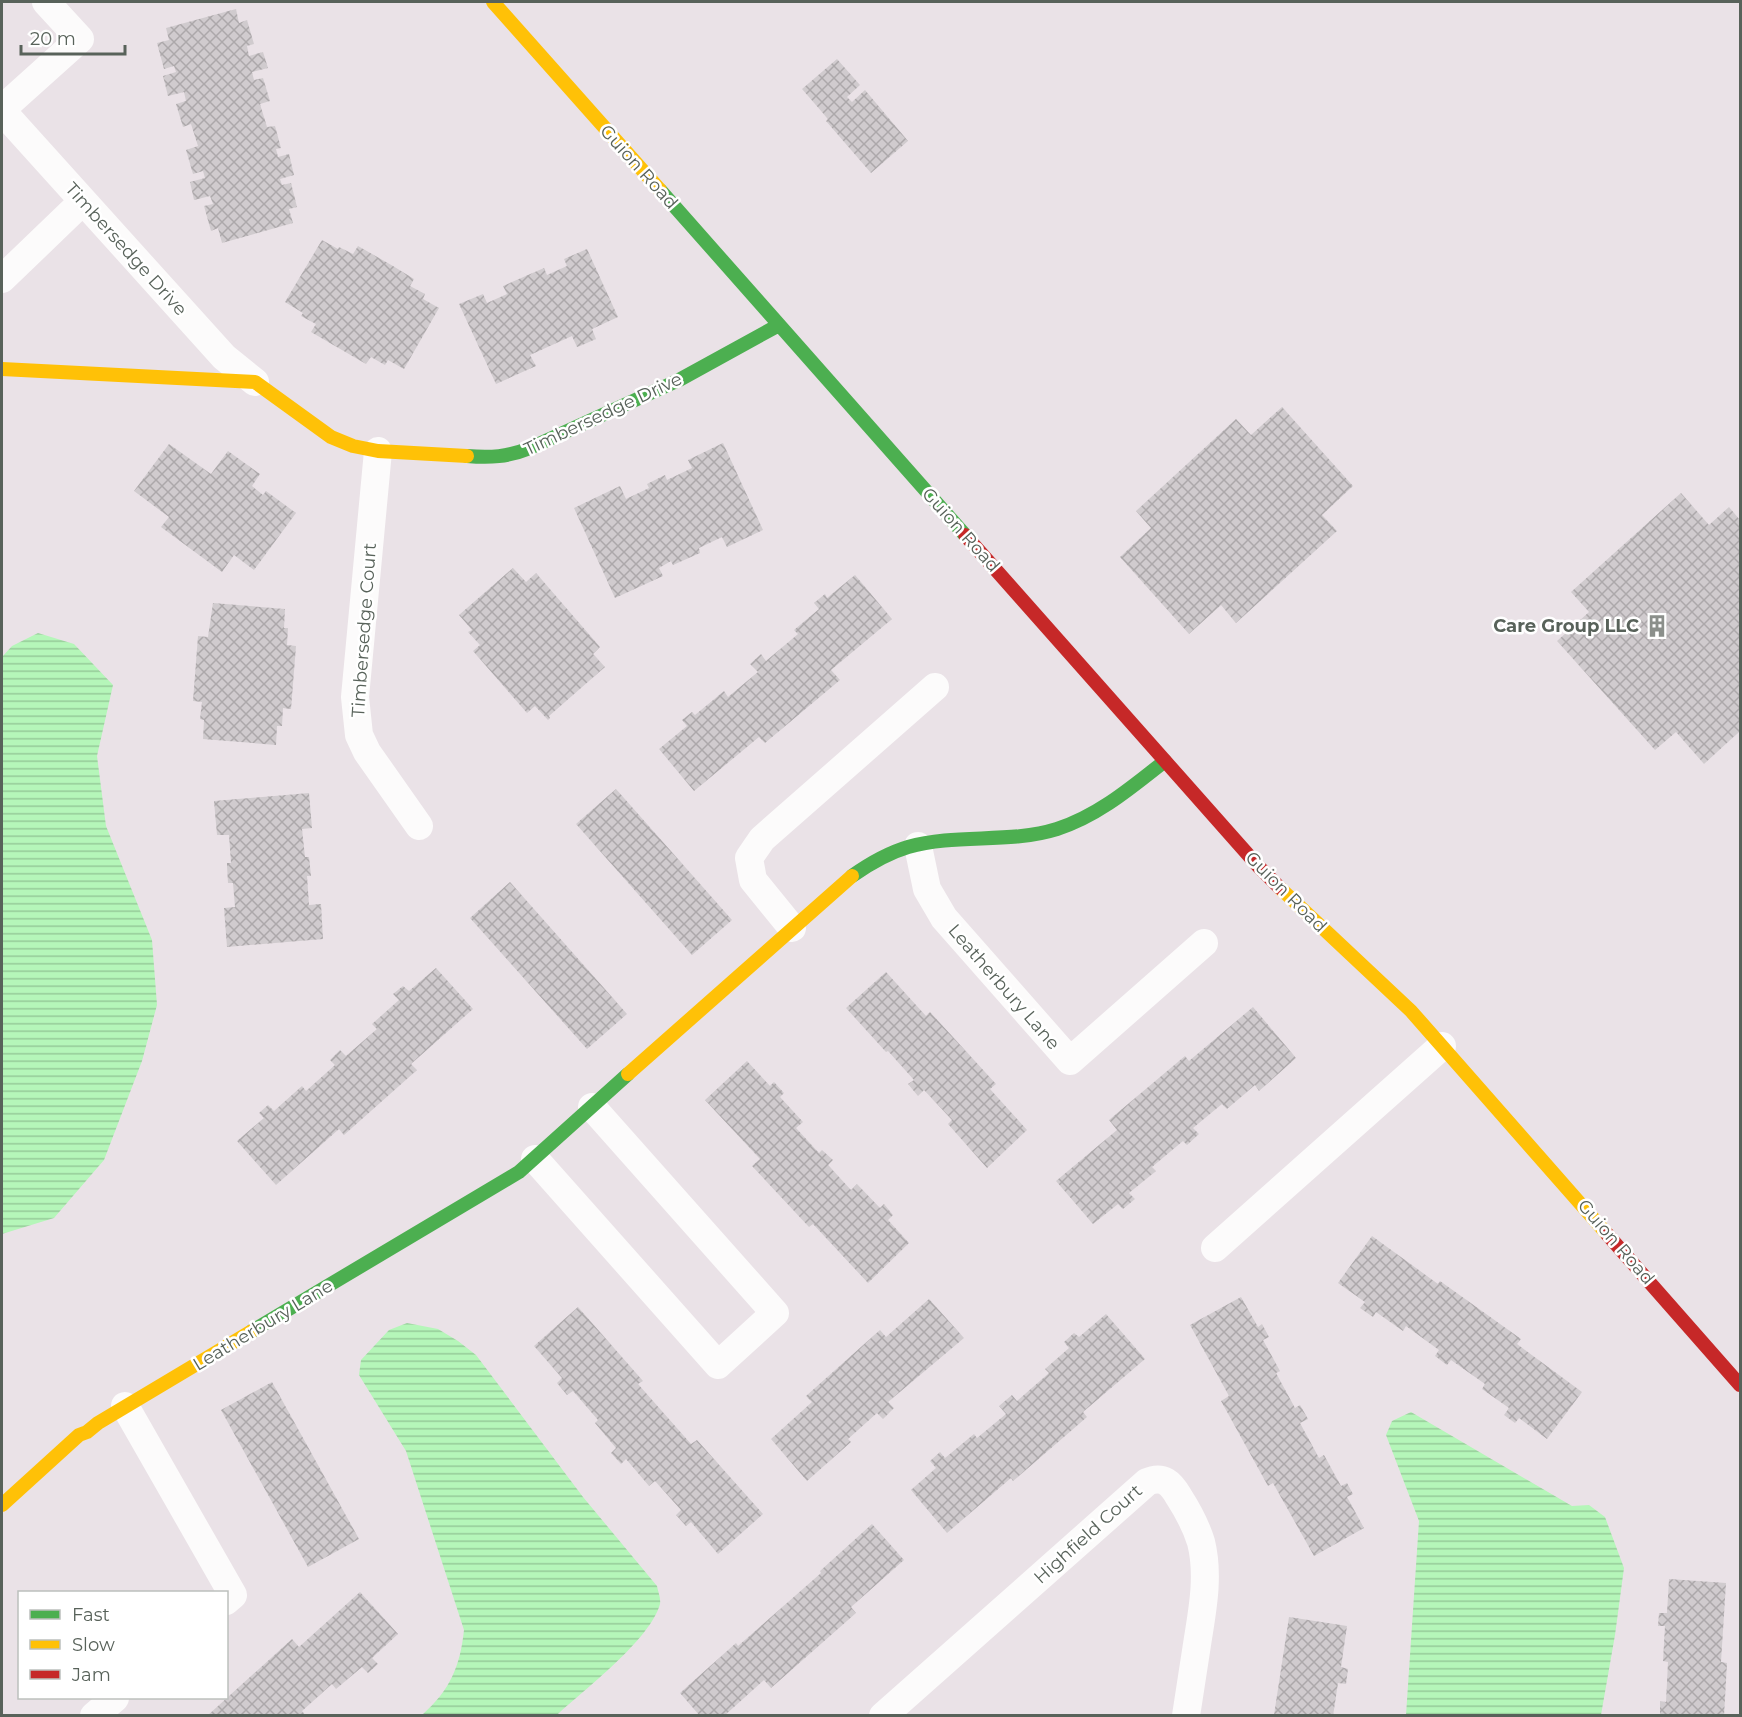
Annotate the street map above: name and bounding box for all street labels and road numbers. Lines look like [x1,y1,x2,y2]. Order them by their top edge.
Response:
street label: Guion Road [595,120,683,214]
street label: Timbersedge Drive [60,178,192,320]
street label: Timbersedge Drive [521,368,685,460]
street label: Guion Road [917,483,1005,577]
street label: Timbersedge Court [347,542,381,718]
street label: Guion Road [1241,847,1331,937]
street label: Leatherbury Lane [943,920,1065,1054]
street label: Guion Road [1573,1195,1659,1289]
street label: Leatherbury Lane [189,1274,337,1375]
street label: Highfield Court [1029,1480,1147,1588]

